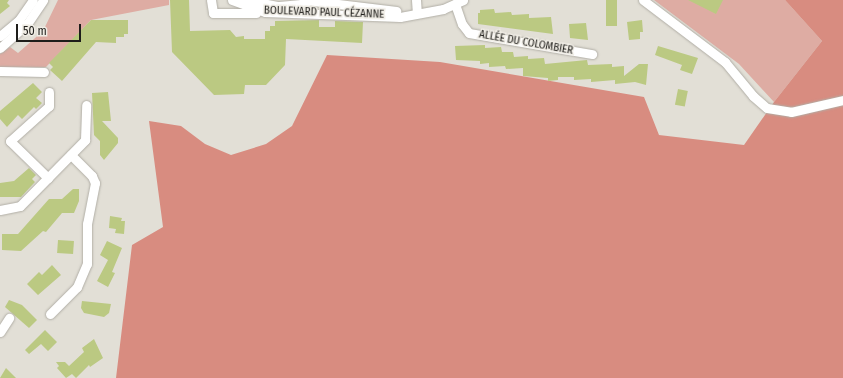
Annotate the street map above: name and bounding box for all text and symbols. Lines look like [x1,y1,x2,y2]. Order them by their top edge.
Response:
street label: BOULEVARD PAUL CÉZANNE [264,4,384,22]
scale bar [18,16,83,42]
text: 50 m [23,24,47,38]
street label: ALLÉE DU COLOMBIER [478,28,574,58]

